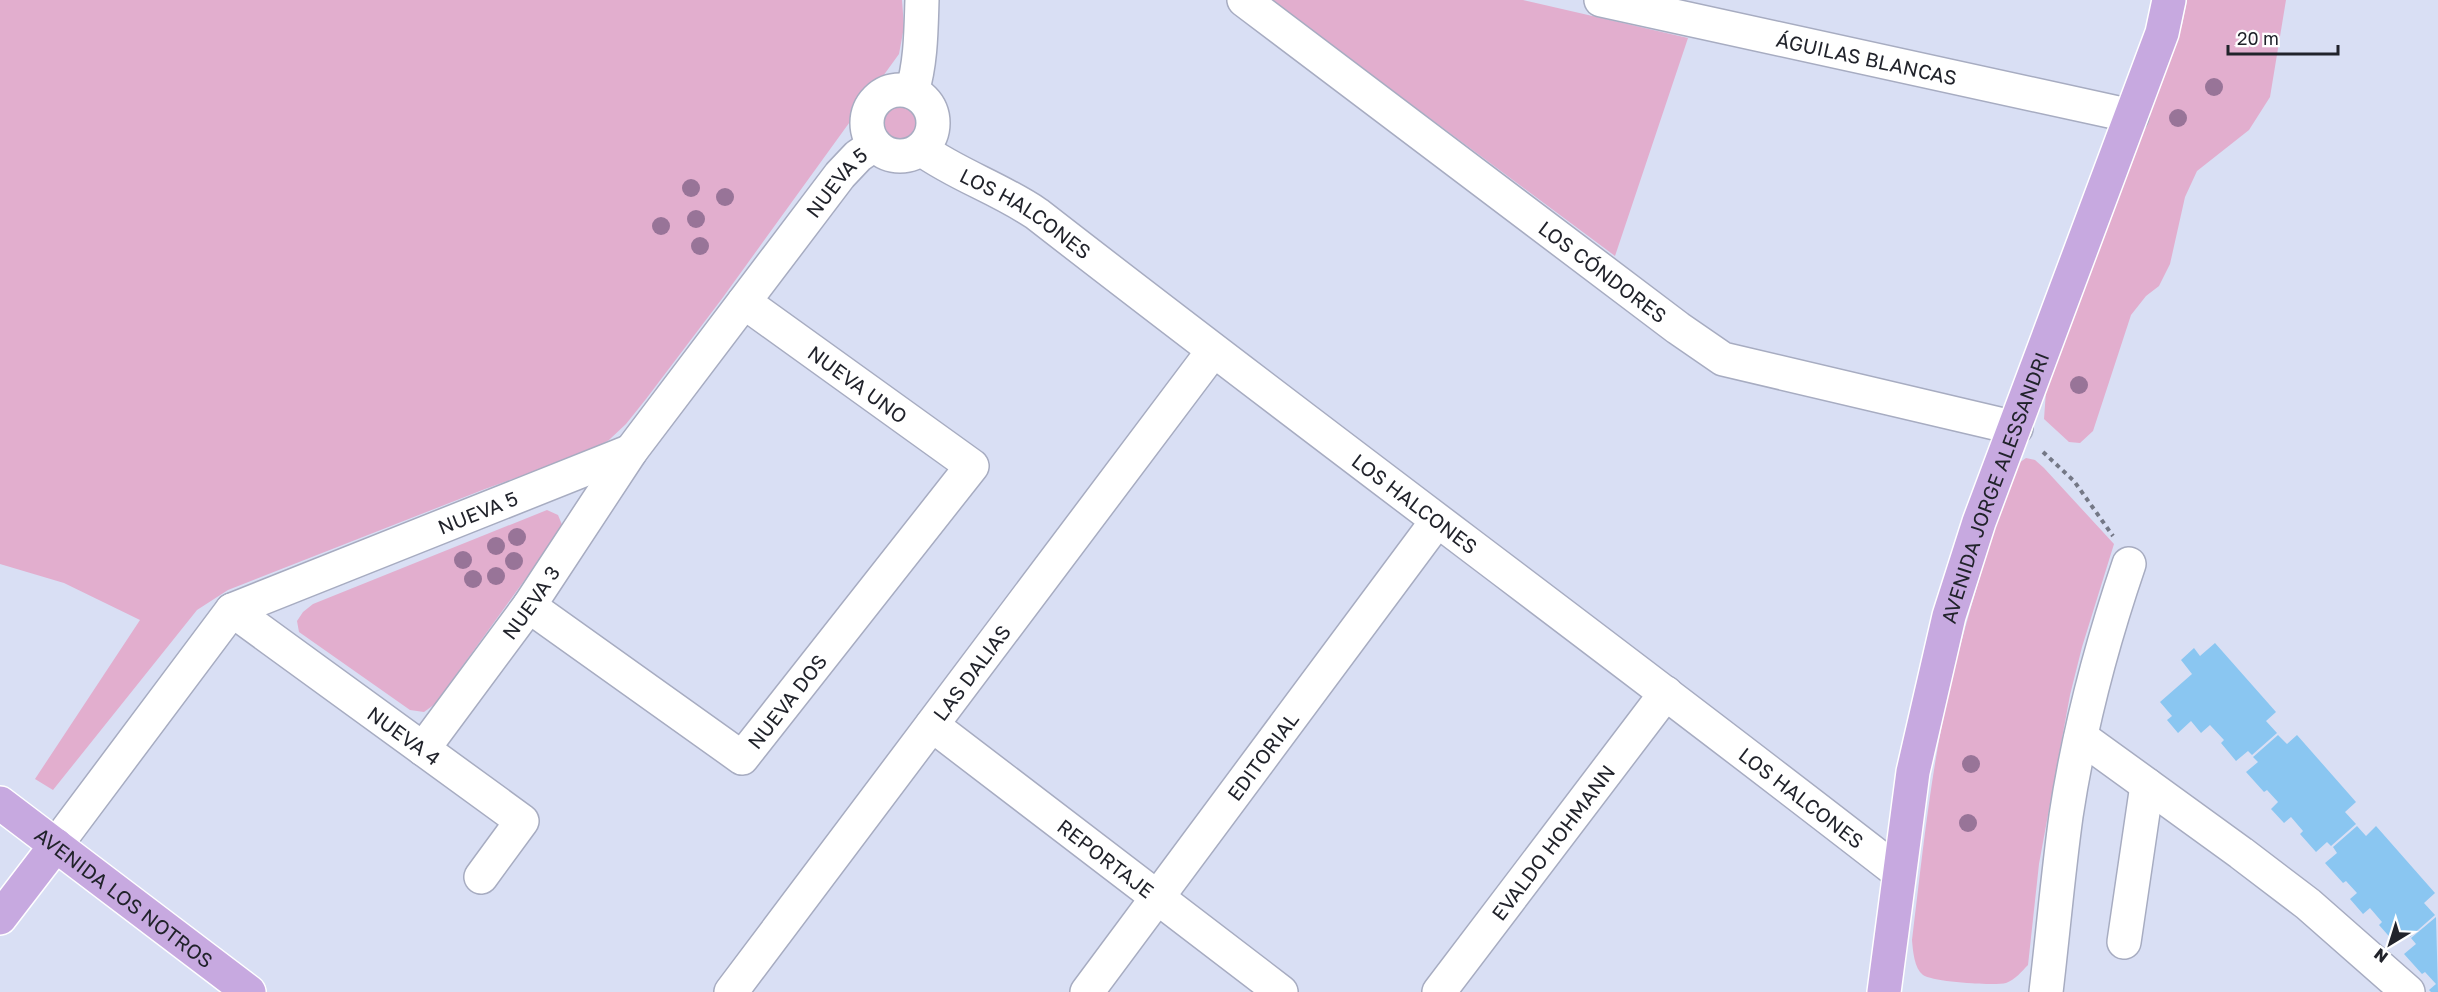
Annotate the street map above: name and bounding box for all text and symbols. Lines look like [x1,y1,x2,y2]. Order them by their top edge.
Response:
scale bar [2228,18,2338,56]
street label: ÁGUILAS BLANCAS [1774,27,1959,89]
text: 20 m [2237,27,2279,49]
street label: NUEVA 5 [800,142,871,222]
street label: LOS HALCONES [956,163,1096,264]
street label: LOS CÓNDORES [1534,215,1672,327]
street label: NUEVA UNO [804,340,912,428]
street label: AVENIDA JORGE ALESSANDRI [1936,349,2054,626]
street label: LOS HALCONES [1347,448,1482,558]
street label: NUEVA 5 [434,485,521,539]
street label: NUEVA 3 [497,561,564,644]
street label: LAS DALIAS [928,620,1015,725]
street label: NUEVA DOS [742,649,831,753]
street label: NUEVA 4 [363,701,445,770]
street label: EDITORIAL [1222,707,1303,805]
street label: LOS HALCONES [1735,742,1869,853]
street label: EVALDO HOHMANN [1486,760,1619,925]
street label: REPORTAJE [1053,814,1159,902]
street label: AVENIDA LOS NOTROS [30,822,218,973]
north arrow [2360,914,2420,974]
text: N [2370,944,2392,967]

